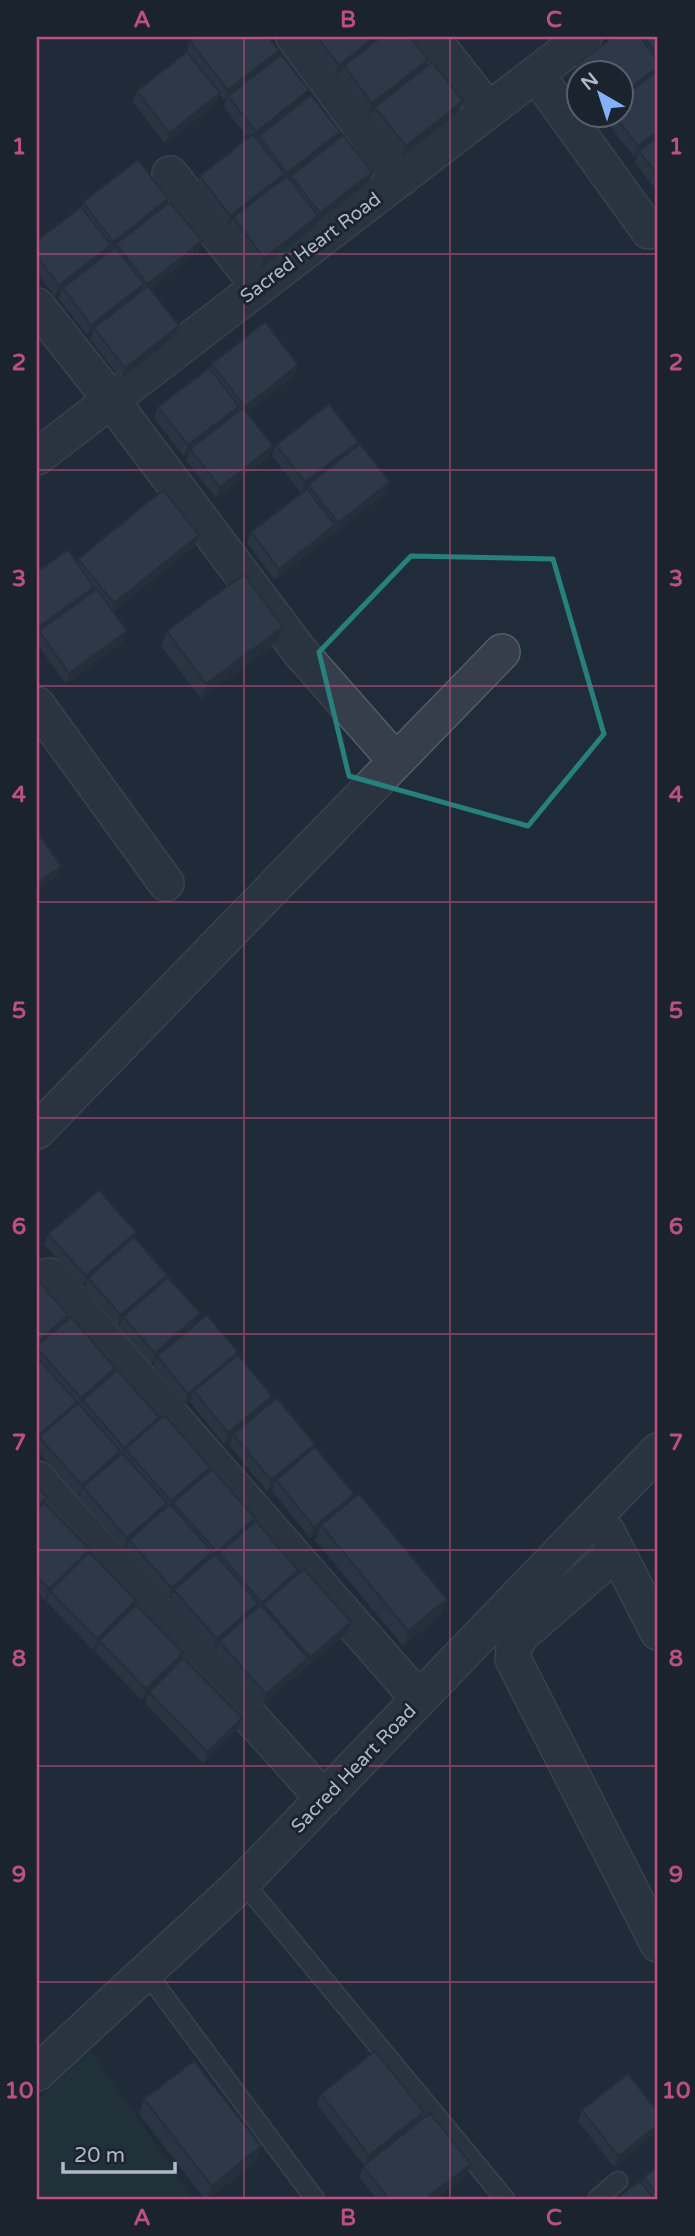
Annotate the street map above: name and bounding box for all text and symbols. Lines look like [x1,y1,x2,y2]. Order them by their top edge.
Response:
text: A [133,6,151,34]
text: B [340,6,356,34]
text: C [546,6,562,34]
north arrow [566,60,636,130]
text: N [577,68,603,95]
text: 1 [12,133,26,161]
text: 1 [669,133,683,161]
street label: Sacred Heart Road [236,188,385,308]
text: 2 [12,349,26,377]
text: 2 [669,349,683,377]
text: 3 [12,565,26,593]
text: 3 [669,565,683,593]
text: 4 [12,781,27,809]
text: 4 [669,781,684,809]
text: 5 [12,997,26,1025]
text: 5 [669,997,683,1025]
text: 6 [12,1213,26,1241]
text: 6 [669,1213,683,1241]
text: 7 [12,1429,26,1457]
text: 7 [669,1429,683,1457]
text: 8 [12,1645,26,1673]
text: 8 [669,1645,683,1673]
street label: Sacred Heart Road [287,1700,421,1837]
text: 9 [12,1861,26,1889]
text: 9 [669,1861,683,1889]
text: 10 [5,2077,33,2105]
text: 10 [662,2077,690,2105]
scale bar [63,2131,175,2175]
text: 20 m [74,2143,125,2168]
text: A [133,2204,151,2232]
text: B [340,2204,356,2232]
text: C [546,2204,562,2232]

